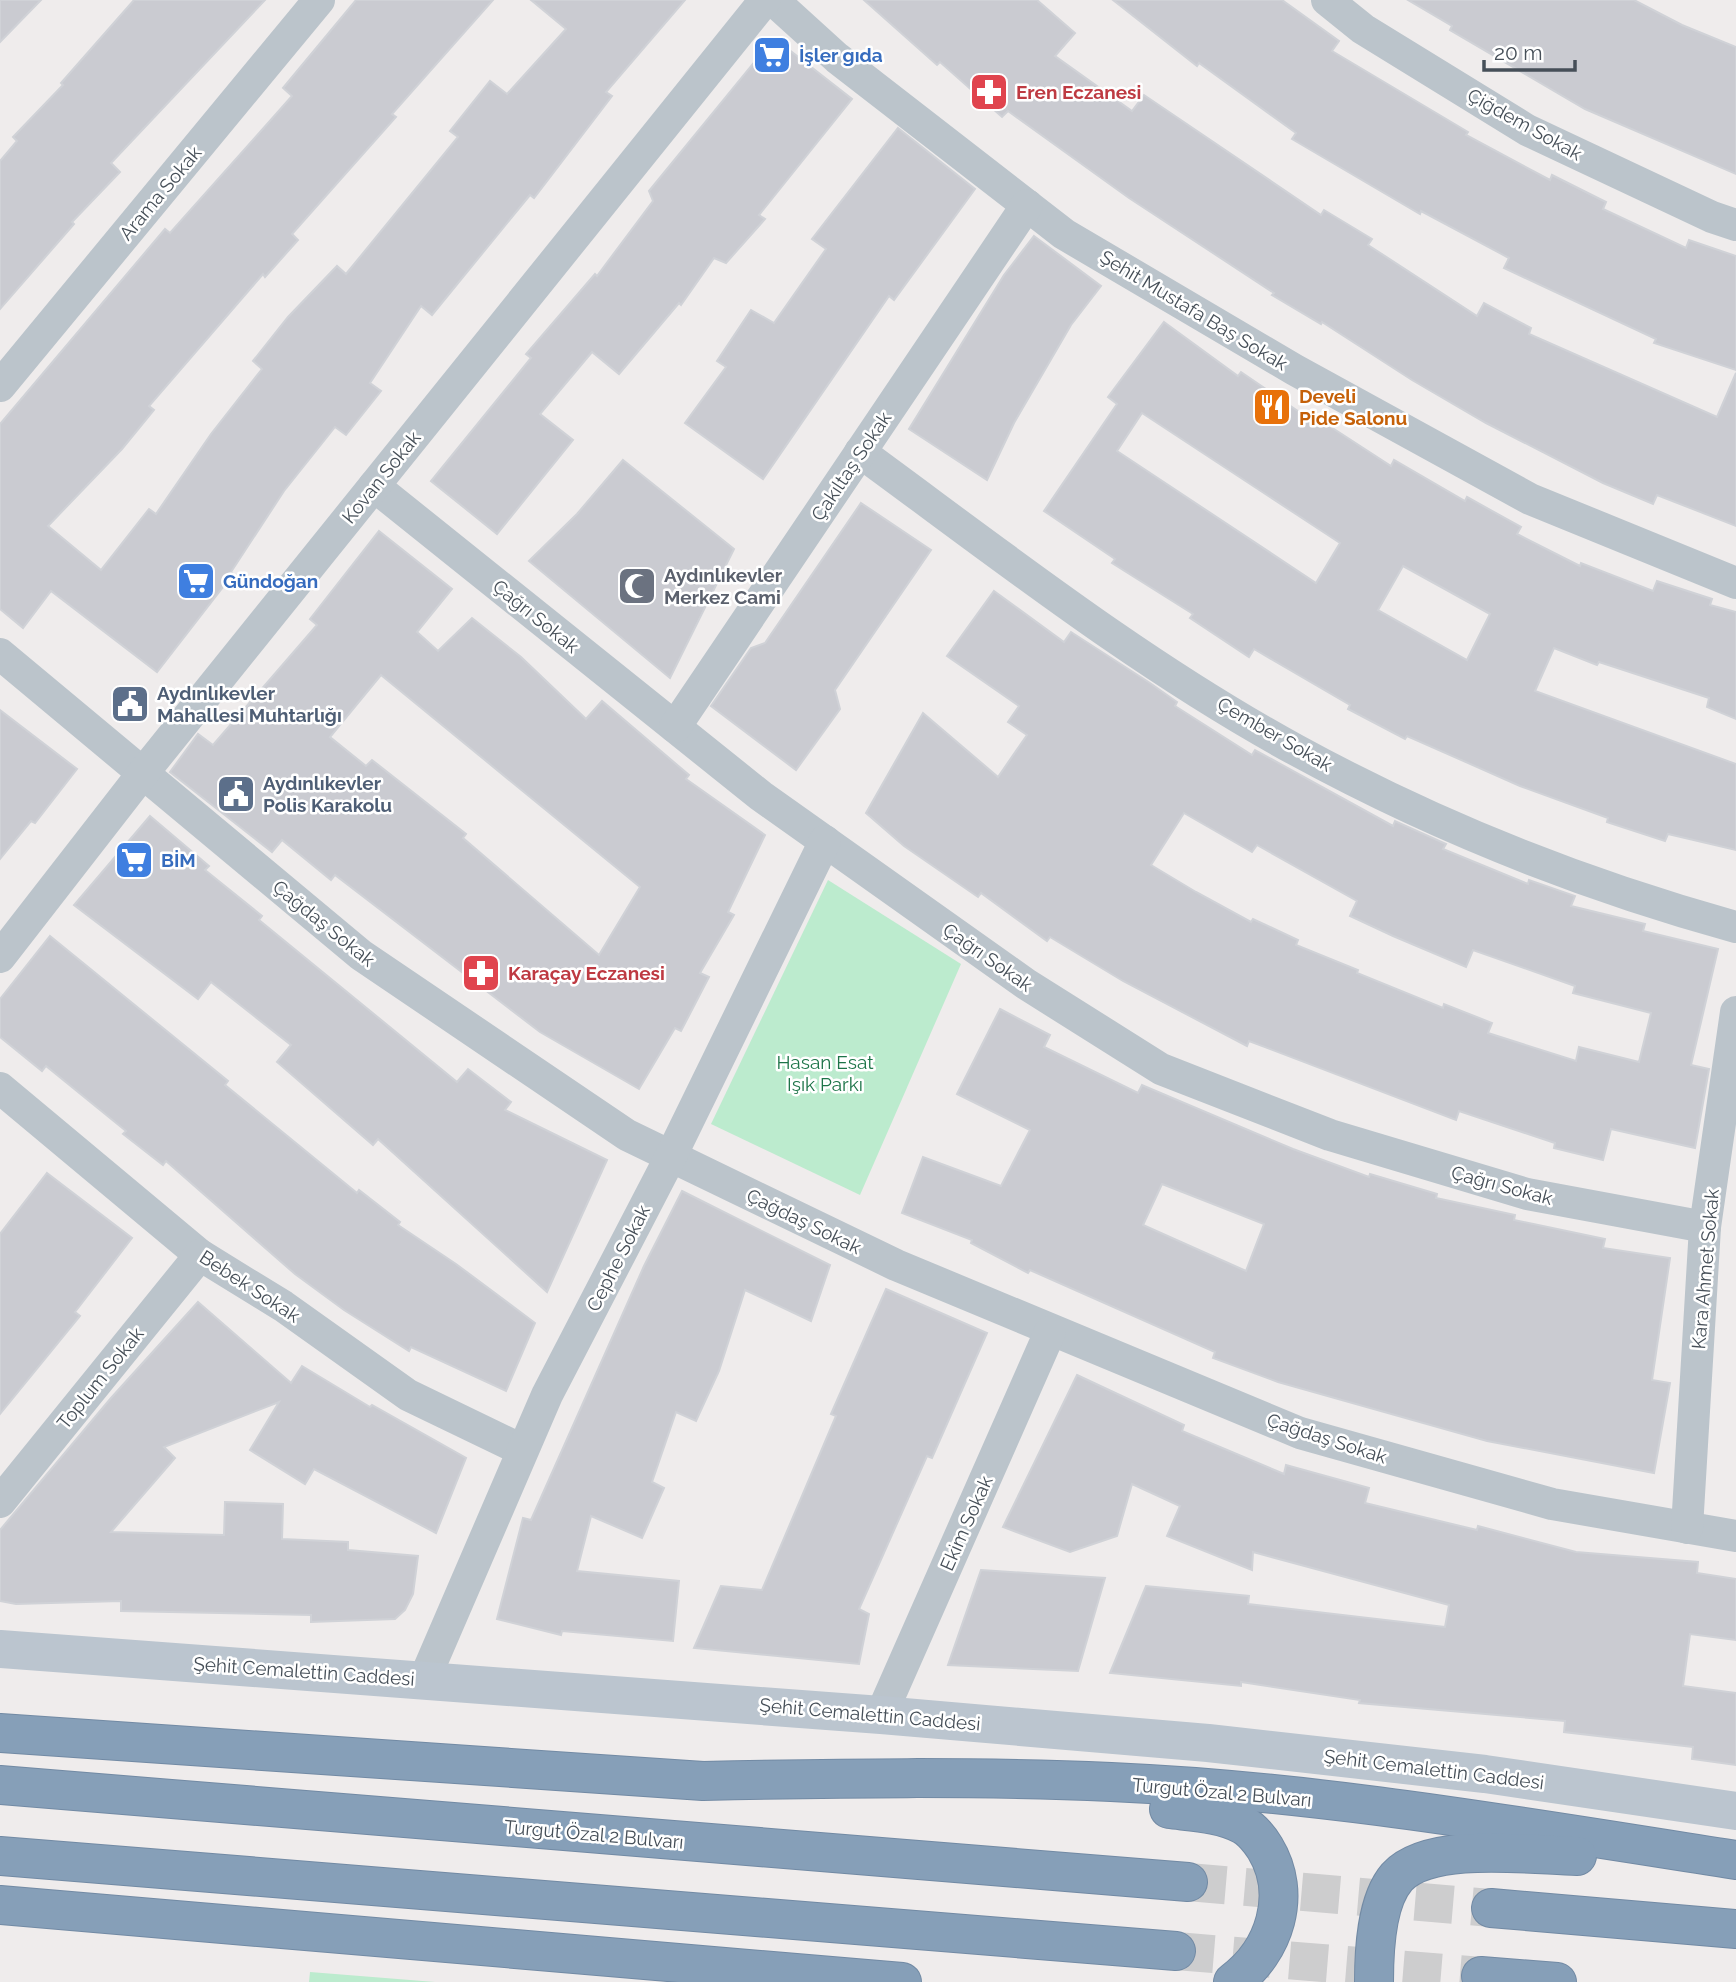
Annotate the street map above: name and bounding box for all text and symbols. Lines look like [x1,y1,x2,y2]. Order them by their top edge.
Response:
scale bar [1484,28,1575,72]
supermarket icon: İşler gıda [751,34,793,76]
text: 20 m [1494,40,1542,65]
place label: İşler gıda [799,44,883,66]
pharmacy icon: Eren Eczanesi [968,71,1010,113]
place label: Eren Eczanesi [1016,81,1141,103]
street label: Çiğdem Sokak [1464,83,1586,165]
street label: Arama Sokak [114,142,206,244]
street label: Şehit Mustafa Baş Sokak [1096,245,1292,375]
place label: Develi Pide Salonu [1299,385,1407,429]
restaurant icon: Develi Pide Salonu [1251,386,1293,428]
street label: Çakıltaş Sokak [806,407,896,525]
street label: Kovan Sokak [337,427,425,527]
supermarket icon: Gündoğan [175,560,217,602]
place label: Aydınlıkevler Merkez Cami [664,564,783,608]
mosque icon: Aydınlıkevler Merkez Cami [616,565,658,607]
place label: Gündoğan [223,570,318,592]
street label: Çağrı Sokak [489,575,583,657]
place label: Aydınlıkevler Mahallesi Muhtarlığı [157,682,342,726]
public building icon: Aydınlıkevler Mahallesi Muhtarlığı [109,683,151,725]
street label: Çember Sokak [1214,692,1336,776]
place label: Aydınlıkevler Polis Karakolu [263,772,392,816]
public building icon: Aydınlıkevler Polis Karakolu [215,773,257,815]
supermarket icon: BİM [113,839,155,881]
place label: BİM [161,849,196,871]
street label: Çağdaş Sokak [269,875,379,971]
street label: Çağrı Sokak [939,918,1037,996]
pharmacy icon: Karaçay Eczanesi [460,952,502,994]
place label: Karaçay Eczanesi [508,962,665,984]
park label: Hasan Esat Işık Parkı [776,1051,874,1095]
street label: Çağrı Sokak [1449,1161,1555,1209]
street label: Çağdaş Sokak [743,1184,865,1258]
street label: Kara Ahmet Sokak [1687,1188,1723,1350]
street label: Cephe Sokak [582,1201,654,1315]
street label: Bebek Sokak [196,1245,304,1327]
street label: Toplum Sokak [52,1323,148,1433]
street label: Çağdaş Sokak [1264,1408,1390,1468]
street label: Ekim Sokak [935,1472,997,1574]
street label: Şehit Cemalettin Caddesi [193,1652,415,1690]
street label: Şehit Cemalettin Caddesi [759,1693,981,1735]
street label: Şehit Cemalettin Caddesi [1323,1745,1545,1793]
street label: Turgut Özal 2 Bulvarı [1131,1773,1313,1811]
street label: Turgut Özal 2 Bulvarı [503,1815,685,1853]

